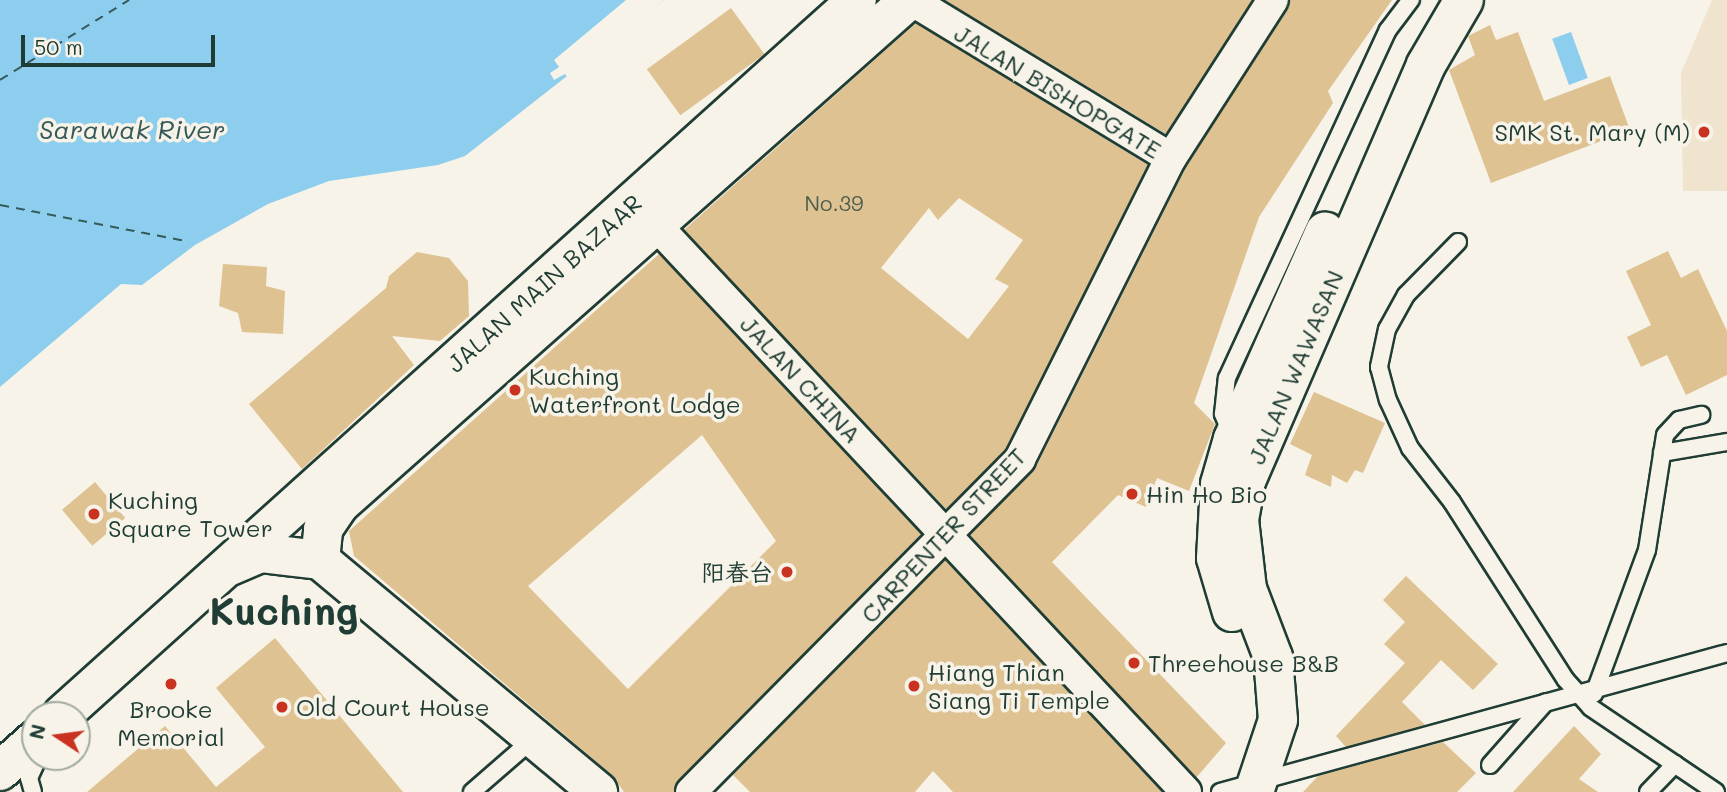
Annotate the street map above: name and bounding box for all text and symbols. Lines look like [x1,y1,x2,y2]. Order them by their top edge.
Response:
street label: JALAN BISHOPGATE [950,18,1166,164]
scale bar [24,21,219,65]
text: 50 m [34,33,83,60]
water label: Sarawak River [39,114,225,146]
place label: SMK St. Mary (M) [1494,118,1690,146]
marker: SMK St. Mary (M) [1696,124,1712,140]
street label: JALAN MAIN BAZAAR [441,188,647,378]
house number: No.39 [805,190,863,216]
street label: JALAN WAWASAN [1241,266,1349,468]
street label: JALAN CHINA [735,309,867,449]
place label: Kuching Waterfront Lodge [529,362,740,418]
marker: Kuching Waterfront Lodge [507,382,523,398]
street label: CARPENTER STREET [855,442,1031,628]
place label: Hin Ho Bio [1146,480,1267,508]
place label: Kuching Square Tower [108,486,273,542]
marker: Hin Ho Bio [1124,486,1140,502]
marker: Kuching Square Tower [86,506,102,522]
place label: 阳春台 [701,558,773,586]
marker: 阳春台 [779,564,795,580]
district label: Kuching [210,588,358,634]
place label: Threehouse B&B [1148,649,1339,677]
marker: Threehouse B&B [1126,655,1142,671]
place label: Hiang Thian Siang Ti Temple [928,658,1110,714]
marker: Brooke Memorial [163,676,179,692]
marker: Hiang Thian Siang Ti Temple [906,678,922,694]
place label: Old Court House [296,693,490,721]
place label: Brooke Memorial [117,695,225,751]
marker: Old Court House [274,699,290,715]
north arrow [21,701,91,771]
text: N [23,722,51,741]

